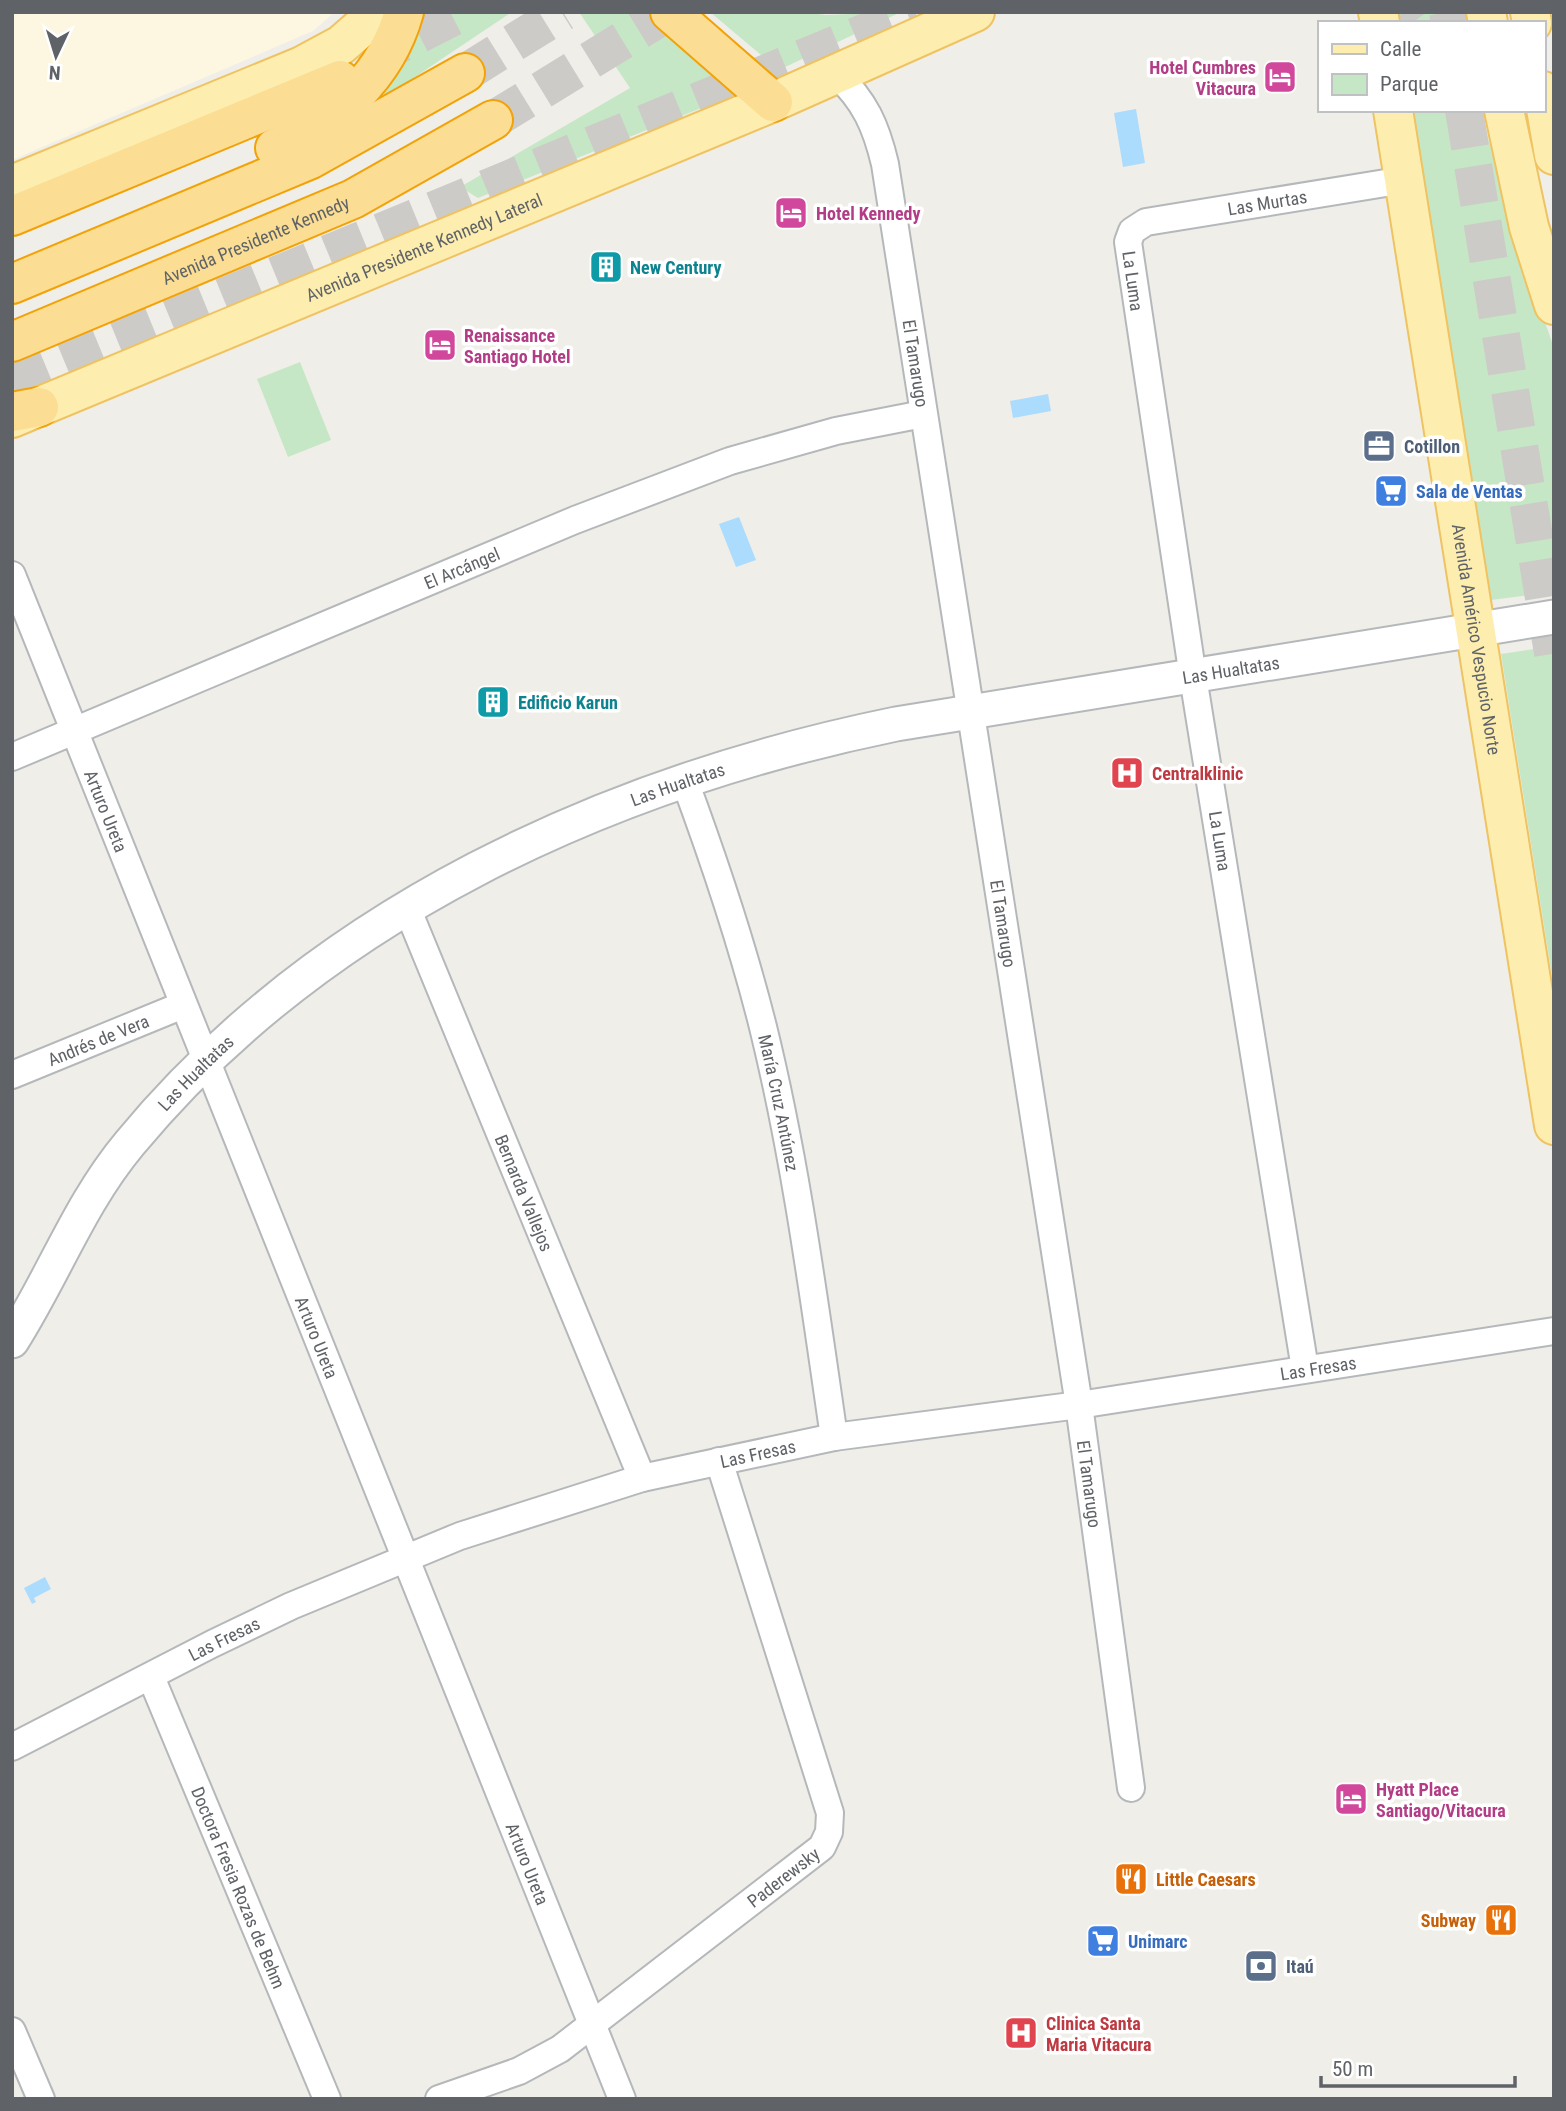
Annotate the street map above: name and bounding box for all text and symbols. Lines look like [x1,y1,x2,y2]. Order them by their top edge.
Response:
north arrow [21,21,91,91]
legend [1318,21,1545,112]
text: Calle [1380,37,1422,61]
place label: Hotel Cumbres Vitacura [1149,57,1256,99]
hotel icon: Hotel Cumbres Vitacura [1261,58,1299,96]
text: N [48,61,61,84]
text: Parque [1380,72,1438,96]
street label: Las Murtas [1226,185,1308,219]
street label: Avenida Presidente Kennedy Lateral [303,189,545,305]
street label: Avenida Presidente Kennedy [159,191,353,288]
hotel icon: Hotel Kennedy [772,194,810,232]
place label: Hotel Kennedy [816,203,920,224]
building icon: New Century [587,248,625,286]
street label: La Luma [1118,250,1148,312]
place label: New Century [630,257,721,278]
street label: El Tamarugo [899,318,933,409]
place label: Renaissance Santiago Hotel [464,325,570,367]
hotel icon: Renaissance Santiago Hotel [421,326,459,364]
office icon: Cotillon [1360,427,1398,465]
place label: Cotillon [1404,436,1460,457]
supermarket icon: Sala de Ventas [1372,472,1410,510]
place label: Sala de Ventas [1416,481,1523,502]
street label: Avenida Américo Vespucio Norte [1448,522,1506,756]
street label: El Arcángel [421,542,503,593]
street label: Las Hualtatas [1181,651,1281,688]
building icon: Edificio Karun [474,683,512,721]
place label: Edificio Karun [518,692,618,713]
hospital icon: Centralklinic [1108,754,1146,792]
street label: Las Hualtatas [627,758,727,810]
place label: Centralklinic [1152,763,1243,784]
street label: Arturo Ureta [81,767,132,855]
street label: La Luma [1205,810,1235,872]
street label: El Tamarugo [987,878,1021,969]
street label: Andrés de Vera [44,1010,152,1070]
street label: Las Hualtatas [153,1030,238,1115]
street label: María Cruz Antúnez [755,1032,804,1173]
street label: Bernarda Vallejos [491,1131,558,1254]
street label: Arturo Ureta [291,1293,343,1381]
street label: Las Fresas [1279,1351,1358,1384]
street label: Las Fresas [718,1435,798,1472]
street label: El Tamarugo [1073,1439,1106,1529]
street label: Las Fresas [185,1612,263,1665]
place label: Hyatt Place Santiago/Vitacura [1376,1779,1506,1821]
hotel icon: Hyatt Place Santiago/Vitacura [1332,1780,1370,1818]
street label: Doctora Fresia Rozas de Behm [187,1783,290,1991]
street label: Arturo Ureta [502,1819,554,1908]
street label: Paderewsky [743,1842,824,1911]
restaurant icon: Little Caesars [1112,1860,1150,1898]
place label: Little Caesars [1156,1869,1256,1890]
restaurant icon: Subway [1482,1901,1520,1939]
place label: Subway [1421,1910,1476,1931]
supermarket icon: Unimarc [1084,1922,1122,1960]
place label: Unimarc [1128,1931,1188,1952]
bank icon: Itaú [1242,1947,1280,1985]
place label: Itaú [1286,1956,1314,1977]
place label: Clinica Santa Maria Vitacura [1046,2013,1152,2055]
hospital icon: Clinica Santa Maria Vitacura [1002,2014,1040,2052]
scale bar [1321,2044,1515,2088]
text: 50 m [1332,2057,1373,2081]

